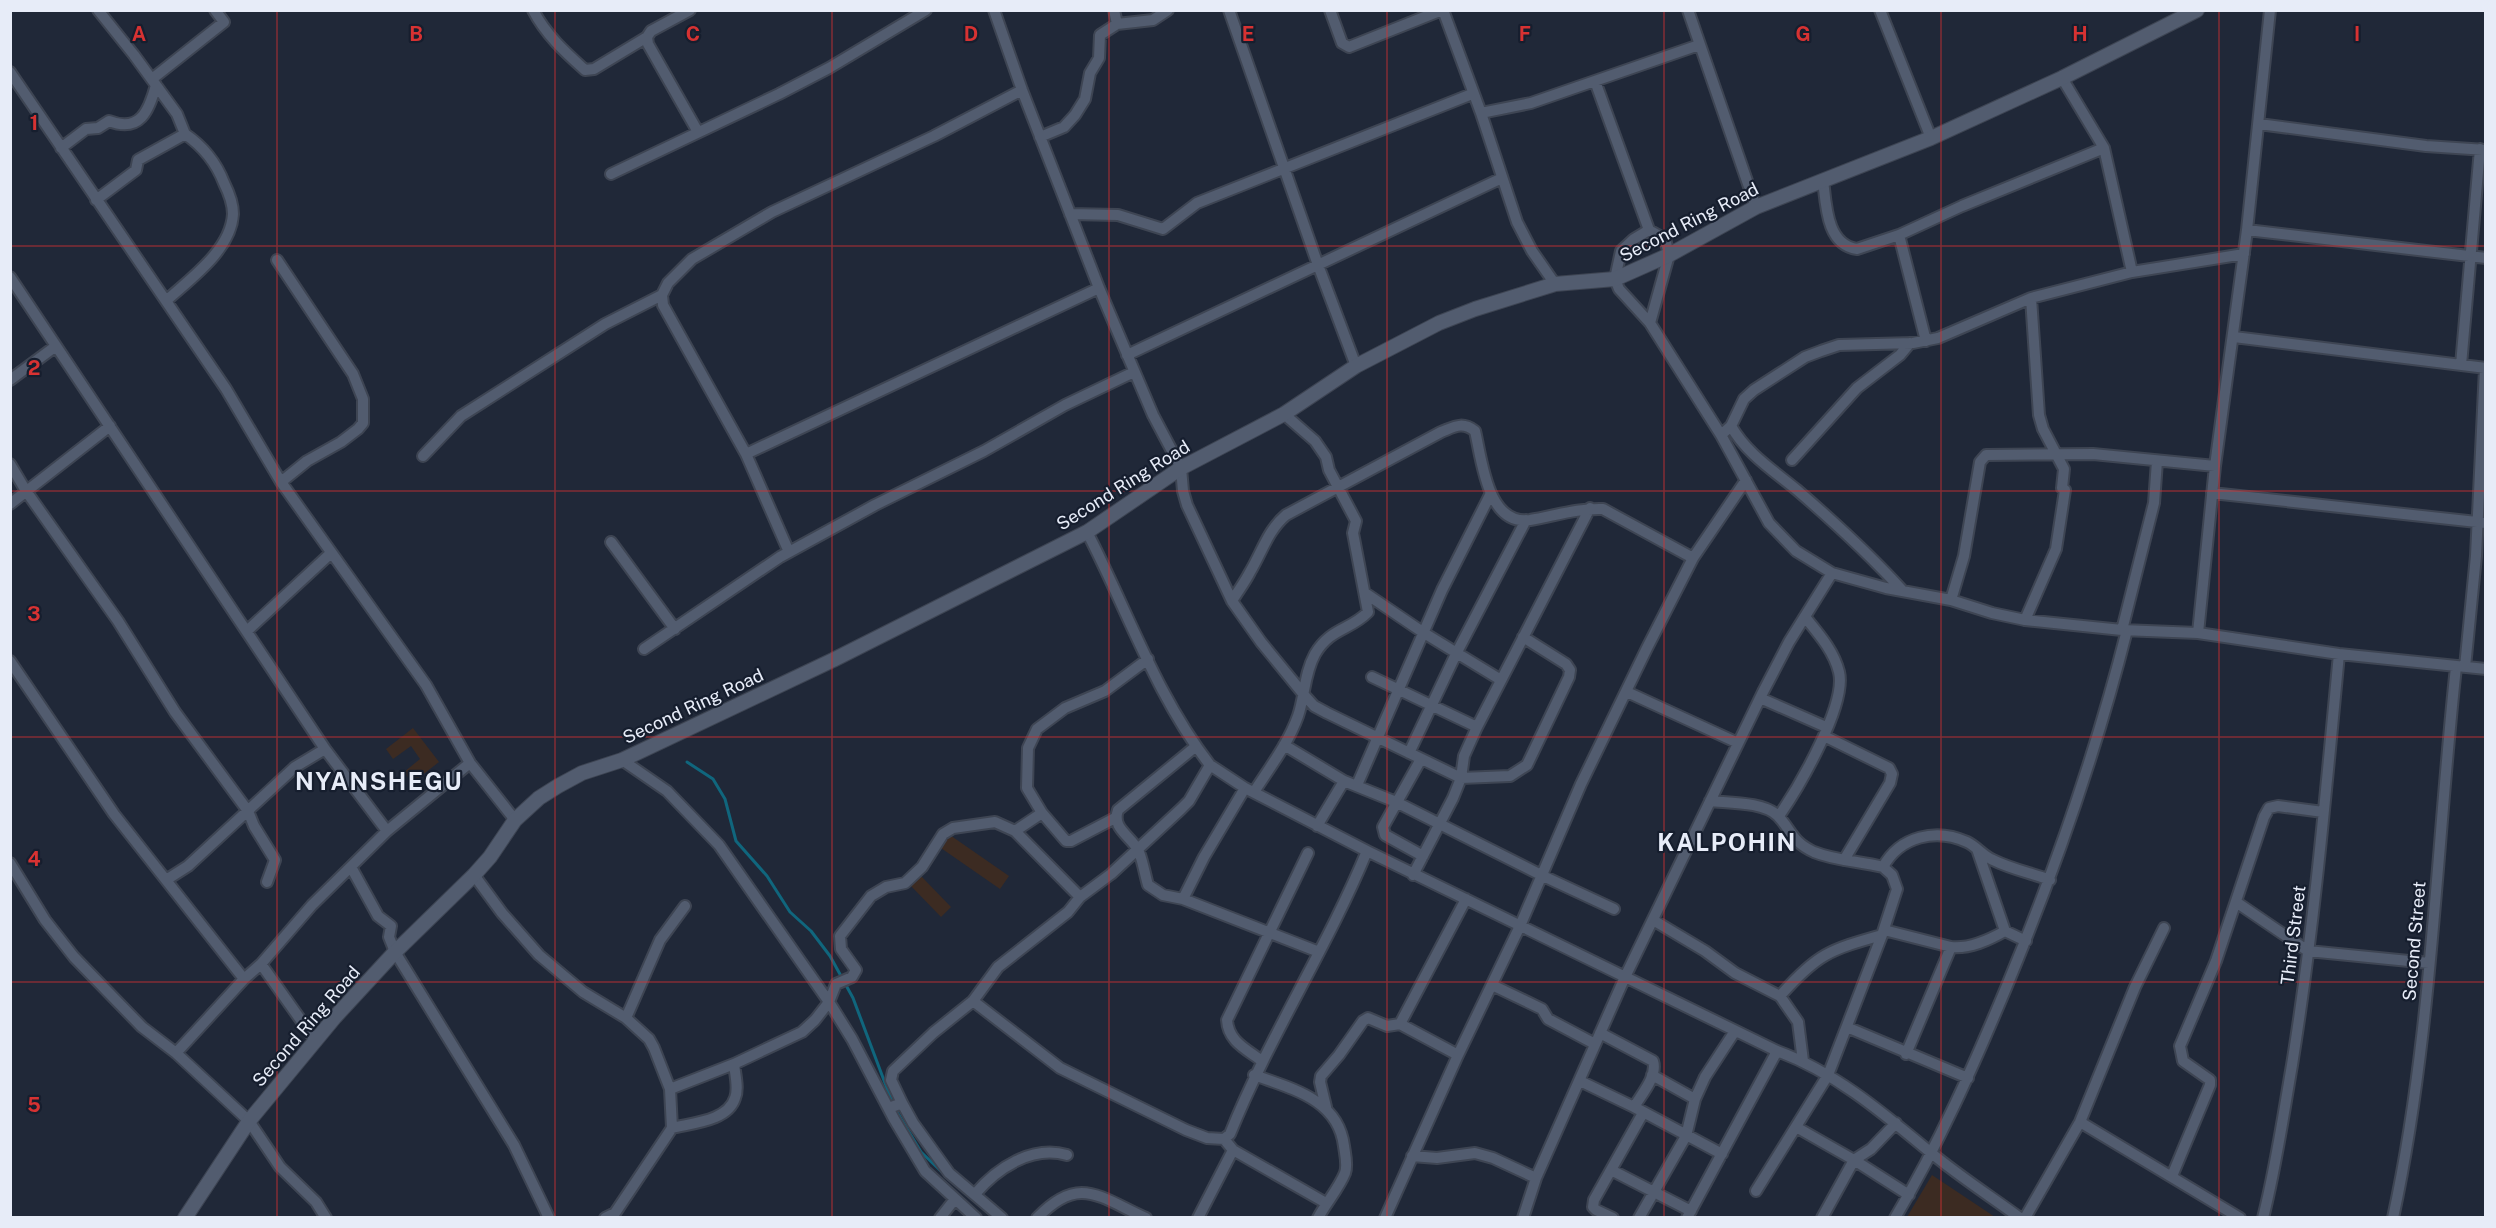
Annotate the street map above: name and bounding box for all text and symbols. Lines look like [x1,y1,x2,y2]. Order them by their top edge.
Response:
text: A [132,22,146,46]
text: B [409,22,423,46]
text: C [686,22,700,46]
text: D [964,22,978,46]
text: E [1242,22,1254,46]
text: F [1519,22,1531,46]
text: G [1795,22,1811,46]
text: H [2072,22,2088,46]
text: I [2354,22,2360,46]
text: 1 [30,111,38,135]
street label: Second Ring Road [1616,178,1762,266]
text: 2 [28,356,40,380]
street label: Second Ring Road [1053,436,1193,534]
text: 3 [27,602,41,626]
street label: Second Ring Road [619,664,767,748]
district label: NYANSHEGU [295,767,463,795]
district label: KALPOHIN [1657,828,1797,856]
text: 4 [27,847,41,871]
street label: Second Street [2398,880,2430,1002]
street label: Third Street [2276,884,2310,986]
street label: Second Ring Road [248,961,364,1091]
text: 5 [27,1093,41,1117]

